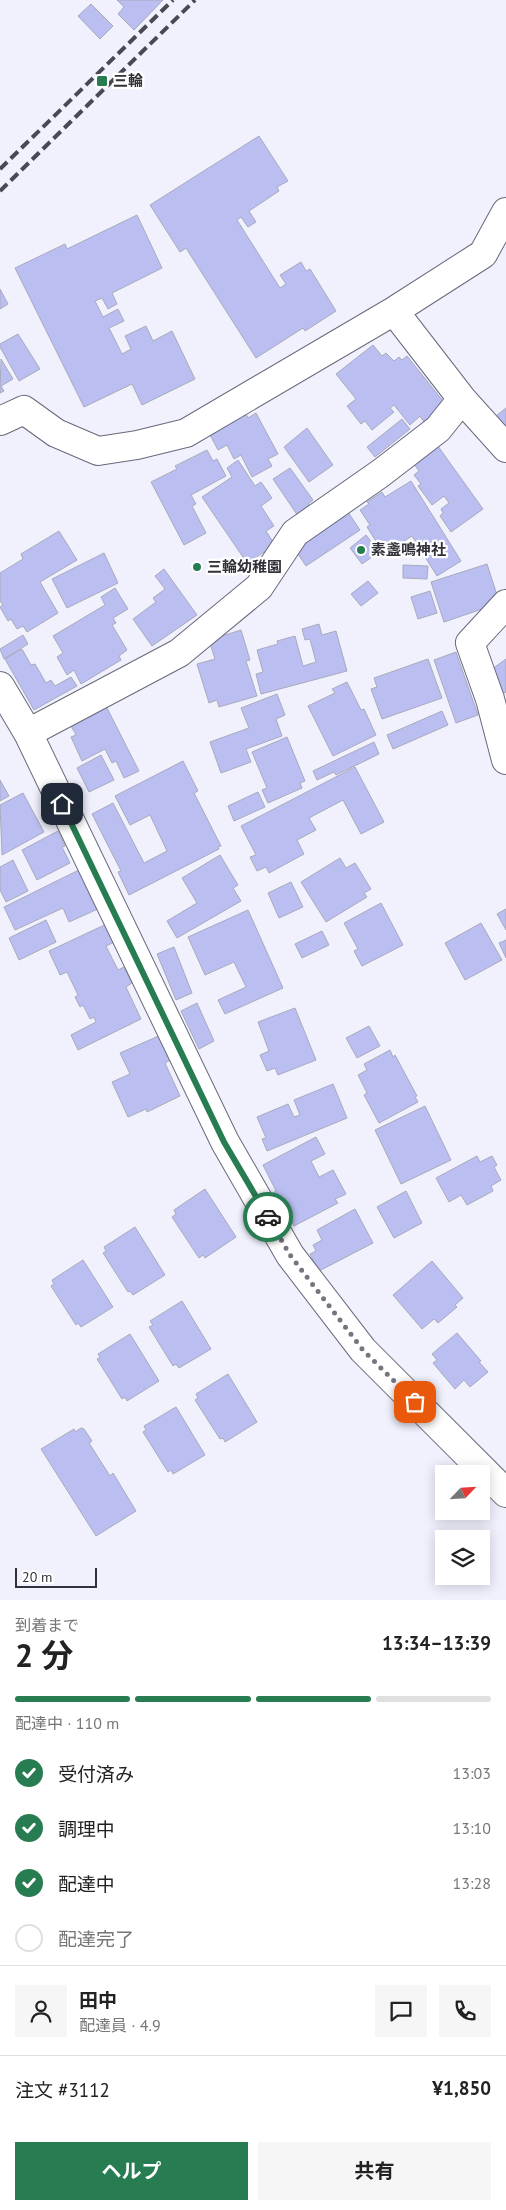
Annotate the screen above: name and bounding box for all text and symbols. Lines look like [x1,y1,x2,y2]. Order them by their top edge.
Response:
place label: 三輪 [113,71,143,90]
marker: 三輪 [95,74,109,88]
place label: 素盞鳴神社 [371,540,446,559]
marker: 素盞鳴神社 [355,544,367,556]
place label: 三輪幼稚園 [207,557,282,576]
marker: 三輪幼稚園 [191,561,203,573]
pin [41,783,83,825]
icon: home [48,790,76,818]
courier [243,1192,293,1242]
icon: car [254,1203,282,1231]
pin [394,1381,436,1423]
icon: bag [401,1388,429,1416]
north arrow [435,1465,490,1520]
map controls [435,1465,490,1585]
button: layers [435,1530,490,1585]
scale bar [15,1565,98,1588]
text: 20 m [22,1568,52,1586]
text: 到着まで [15,1615,79,1635]
text: 13:34–13:39 [382,1631,491,1655]
text: 2 分 [15,1634,73,1676]
text: 配達中 · 110 m [15,1713,119,1733]
icon: check [15,1759,43,1787]
text: 受付済み [58,1762,134,1786]
text: 13:03 [453,1763,491,1783]
icon: check [15,1814,43,1842]
text: 調理中 [58,1817,115,1841]
text: 13:10 [453,1818,491,1838]
icon: check [15,1869,43,1897]
text: 配達中 [58,1872,115,1896]
text: 13:28 [453,1873,491,1893]
text: 配達完了 [58,1927,134,1951]
button: person [15,1985,67,2037]
button: chat [375,1985,427,2037]
button: phone [439,1985,491,2037]
text: 田中 [79,1988,117,2012]
text: 配達員 · 4.9 [79,2015,161,2035]
text: ¥1,850 [432,2076,491,2100]
text: 注文 #3112 [15,2078,110,2102]
button: ヘルプ [15,2142,248,2200]
button: 共有 [258,2142,491,2200]

